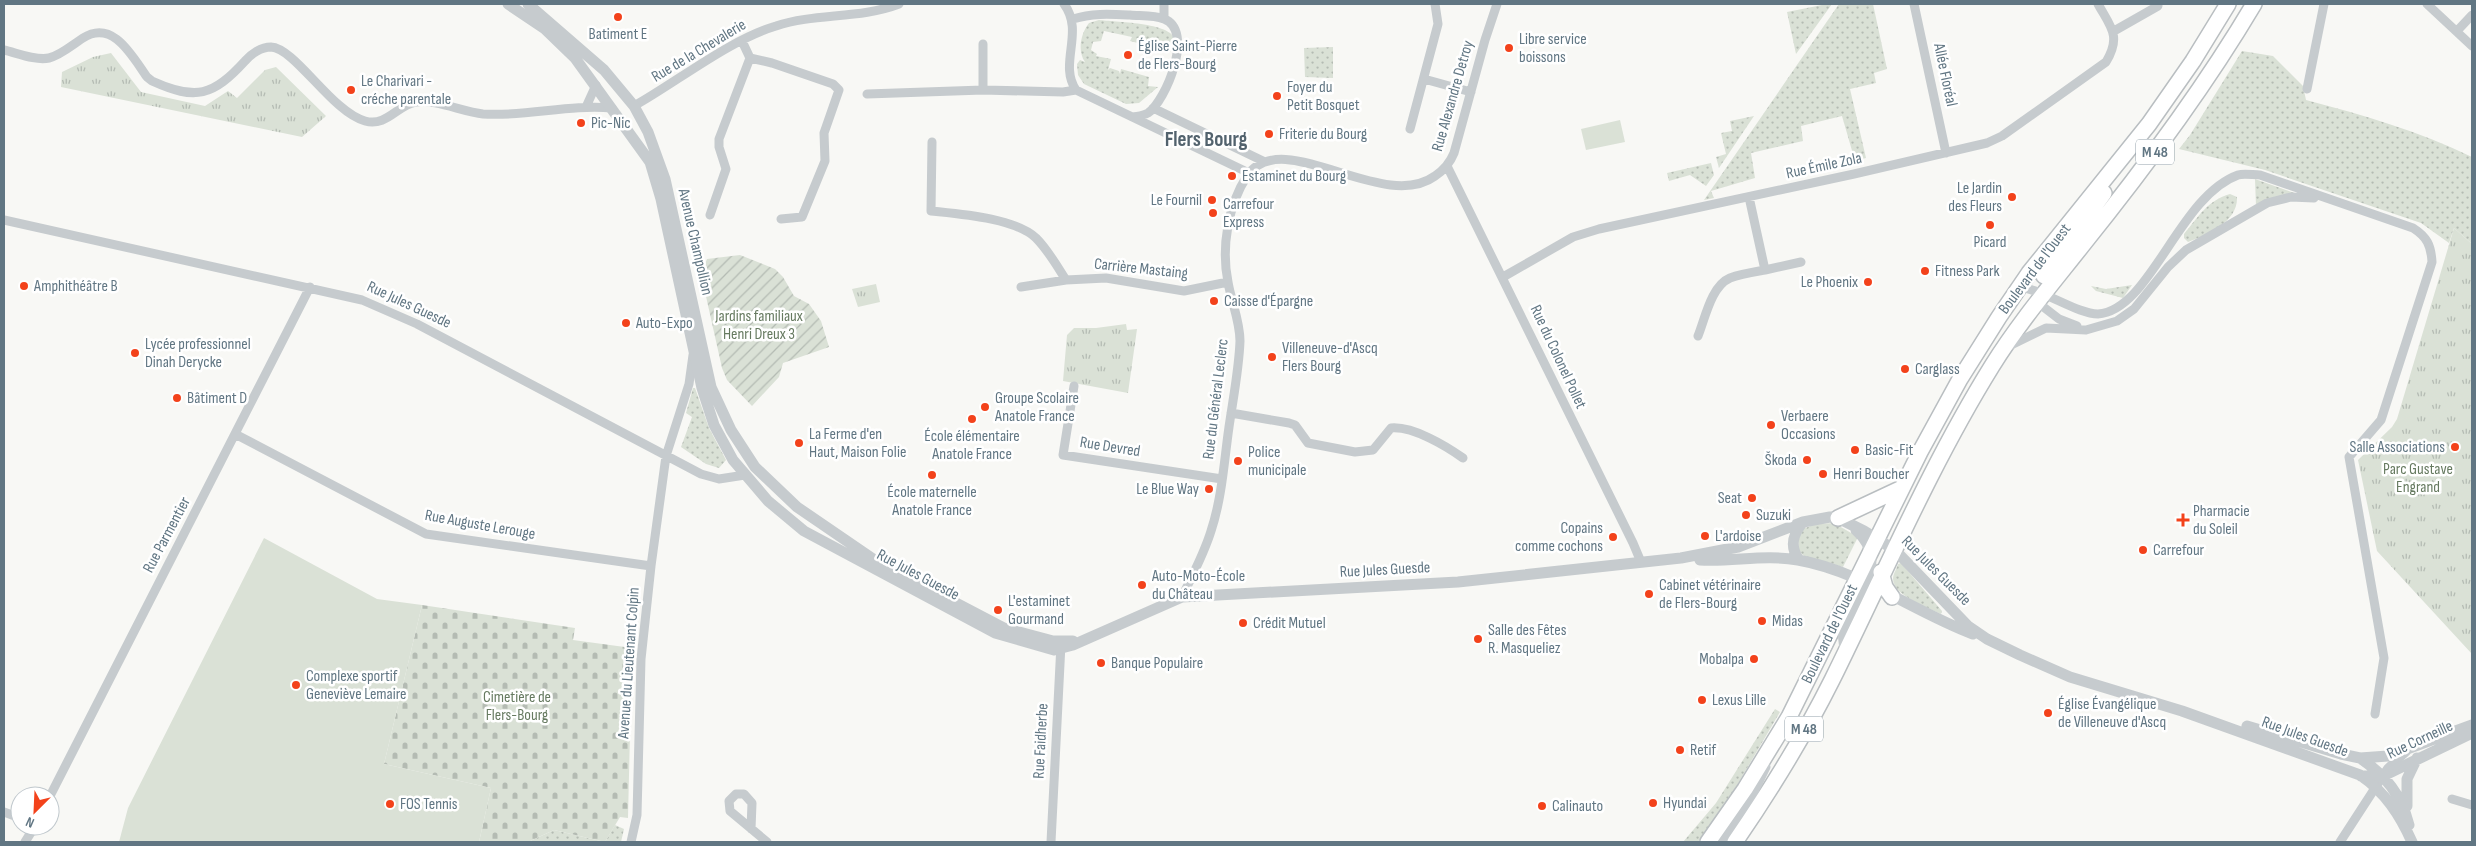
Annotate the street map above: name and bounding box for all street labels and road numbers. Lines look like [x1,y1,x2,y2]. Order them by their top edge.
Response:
street label: Rue de la Chevalerie [648,15,750,87]
street label: Rue Alexandre Detroy [1428,38,1478,154]
street label: Allée Floréal [1929,41,1961,108]
road number: M 48 [2136,140,2174,164]
street label: Rue Émile Zola [1784,149,1864,183]
street label: Avenue Champollion [673,186,716,297]
street label: Boulevard de l'Ouest [1995,220,2075,318]
street label: Carrière Mastaing [1093,255,1189,283]
street label: Rue Jules Guesde [364,277,454,333]
street label: Rue du Colonel Pollet [1526,302,1590,412]
street label: Rue du Général Leclerc [1199,338,1233,460]
street label: Rue Devred [1078,433,1142,461]
street label: Rue Parmentier [139,494,195,576]
street label: Rue Auguste Lerouge [423,506,537,544]
street label: Rue Jules Guesde [1897,532,1975,610]
street label: Rue Jules Guesde [873,545,963,605]
street label: Rue Jules Guesde [1339,558,1431,582]
street label: Boulevard de l'Ouest [1798,581,1862,687]
street label: Avenue du Lieutenant Colpin [614,587,644,740]
street label: Rue Faidherbe [1030,703,1052,779]
street label: Rue Jules Guesde [2259,713,2351,761]
road number: M 48 [1785,716,1823,742]
street label: Rue Corneille [2384,716,2456,764]

